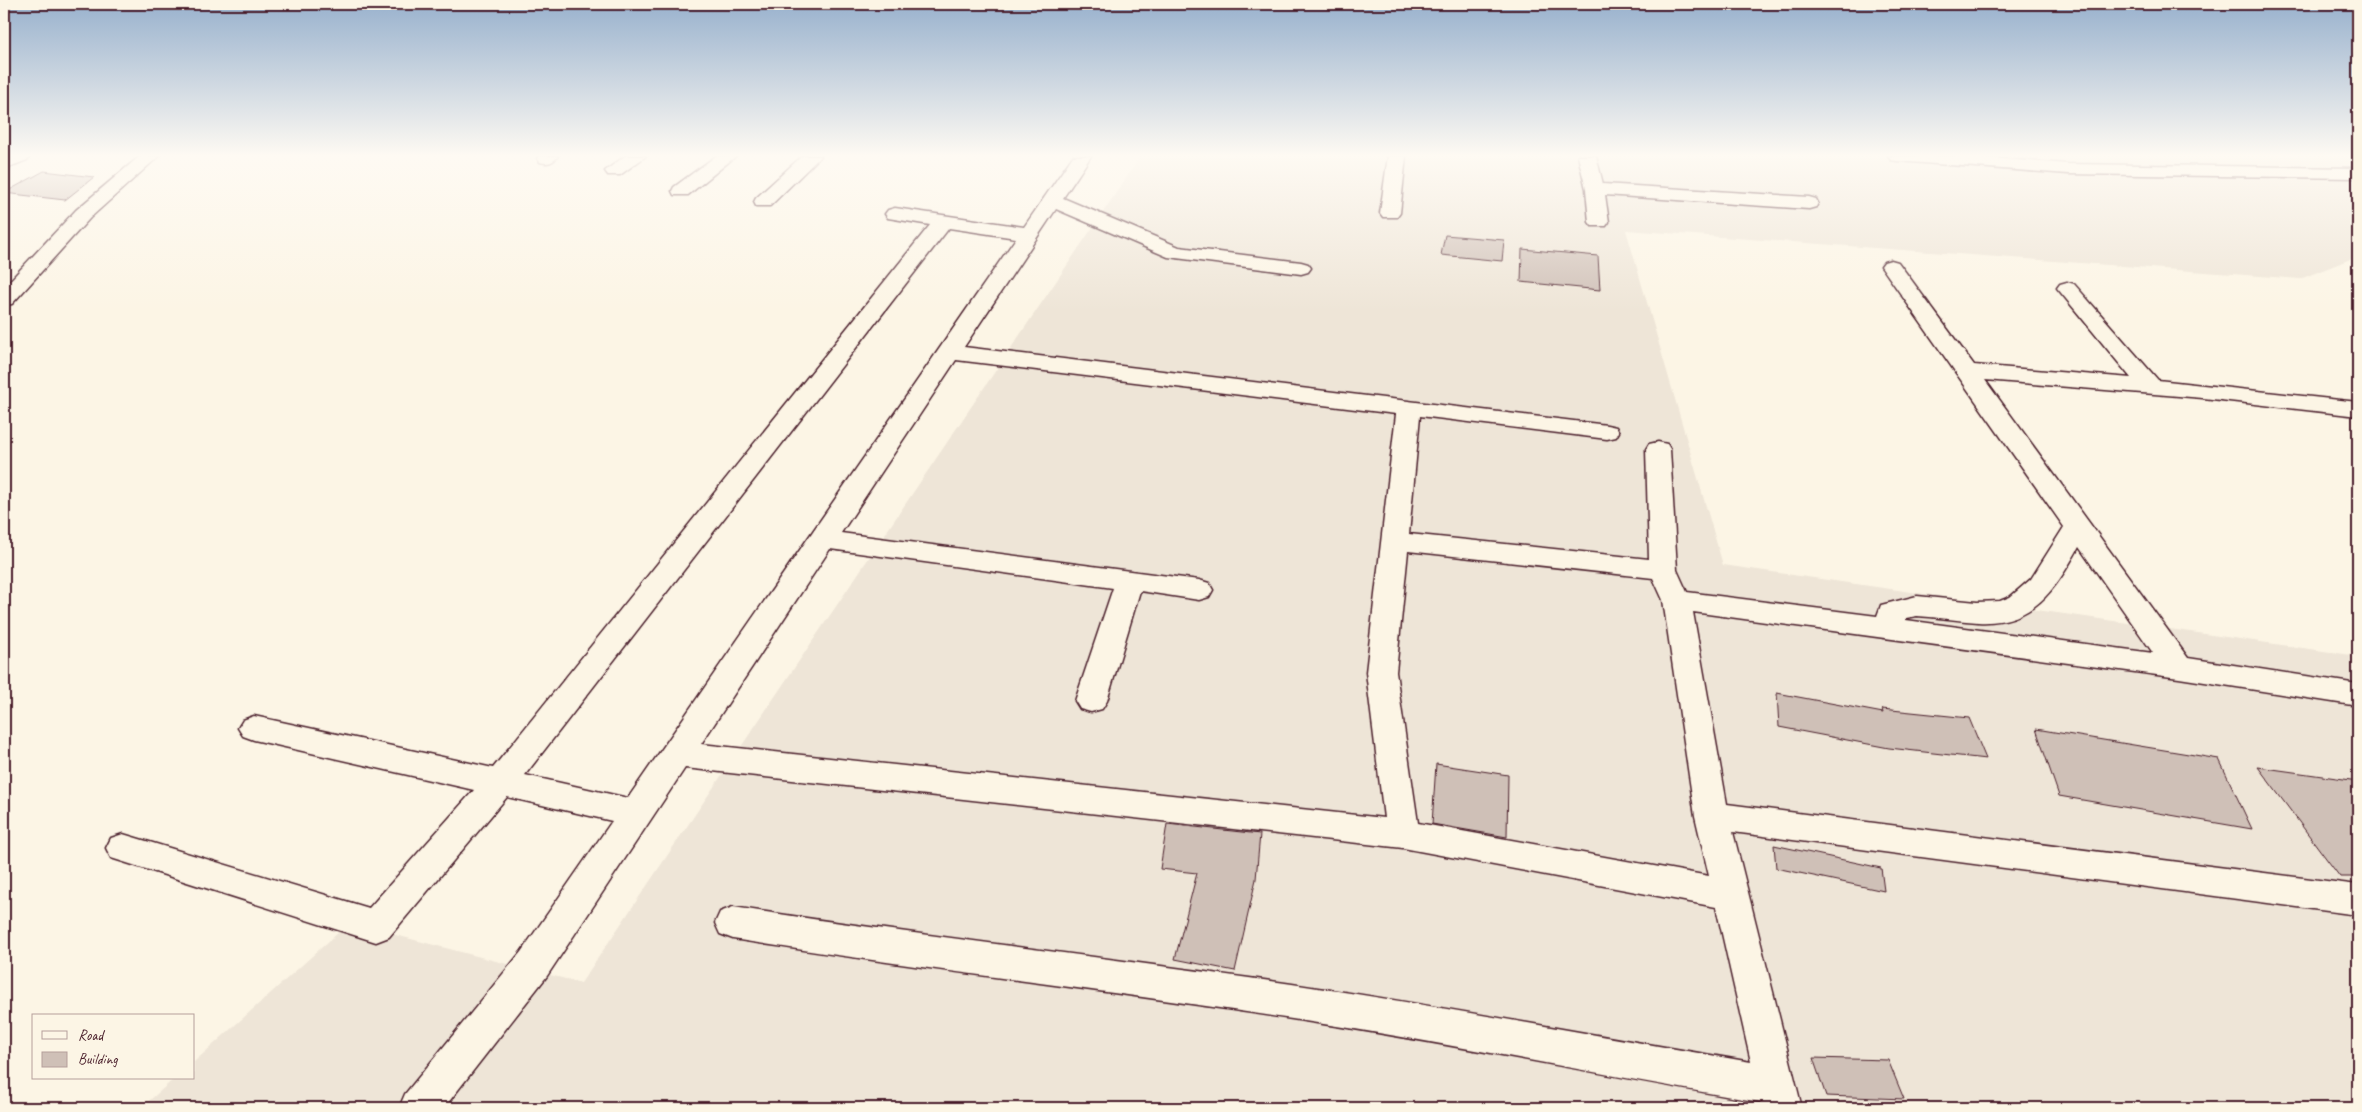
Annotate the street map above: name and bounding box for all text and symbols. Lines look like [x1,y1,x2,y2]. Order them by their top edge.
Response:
legend [32,1014,195,1080]
text: Road [78,1026,105,1045]
text: Building [78,1050,118,1069]

